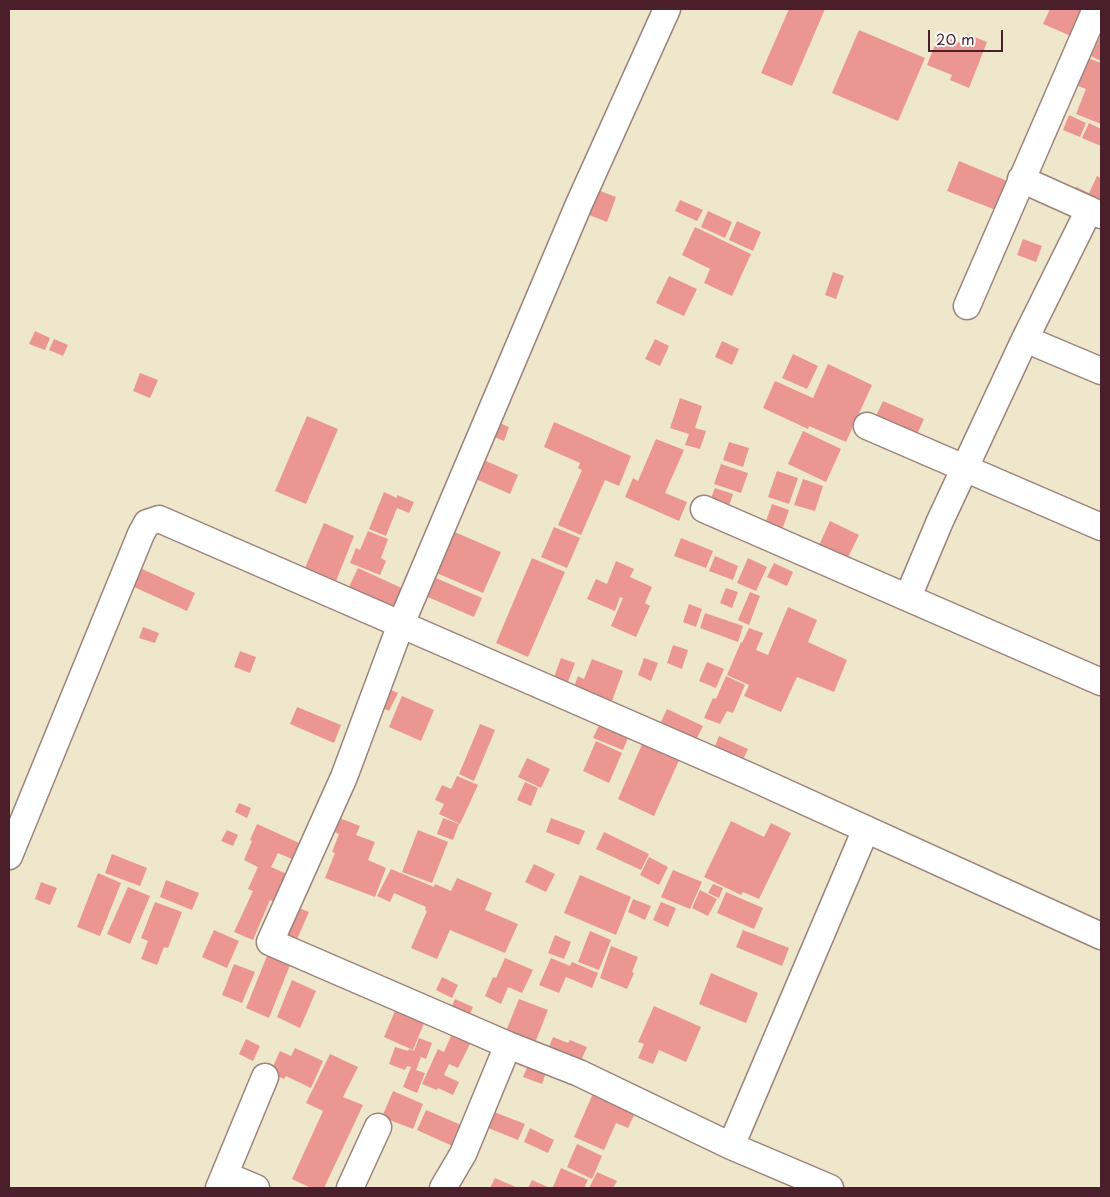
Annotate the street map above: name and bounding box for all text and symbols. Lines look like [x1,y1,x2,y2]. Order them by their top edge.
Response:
scale bar [930,20,1005,52]
text: 20 m [936,27,975,50]

